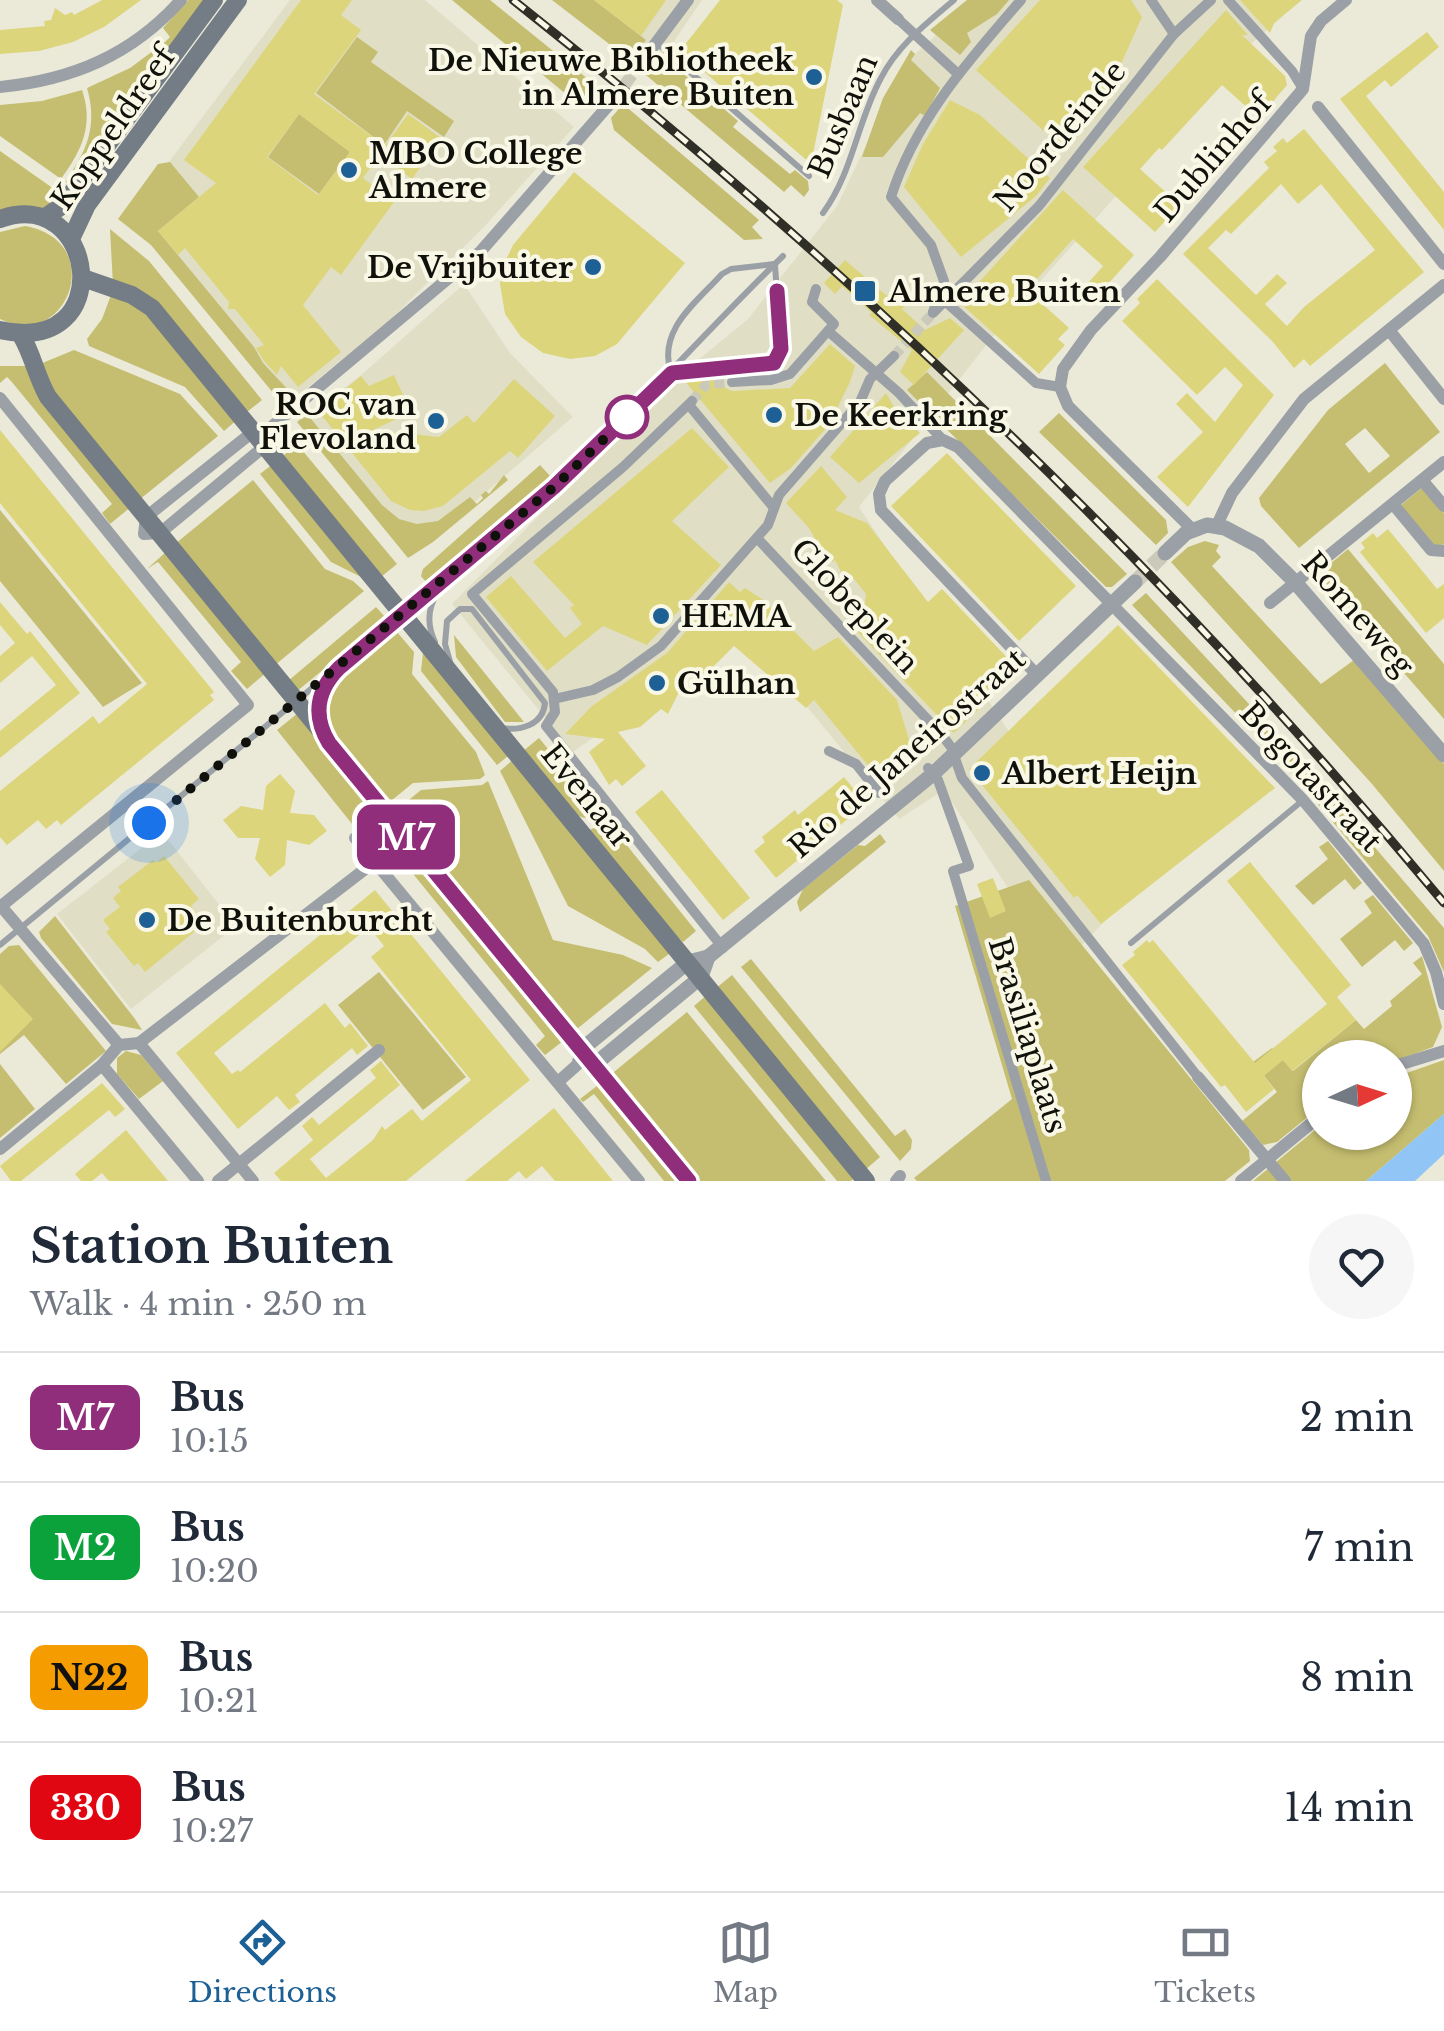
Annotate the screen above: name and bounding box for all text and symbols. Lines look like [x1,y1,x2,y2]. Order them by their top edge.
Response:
street label: Koppeldreef [43,36,185,217]
place label: De Nieuwe Bibliotheek in Almere Buiten [428,42,795,113]
street label: Busbaan [801,49,885,183]
street label: Noordeinde [986,53,1134,219]
marker: De Nieuwe Bibliotheek in Almere Buiten [803,66,825,88]
street label: Dublinhof [1147,82,1282,229]
place label: MBO College Almere [368,135,583,206]
marker: MBO College Almere [338,159,360,181]
place label: De Vrijbuiter [367,249,573,286]
marker: De Vrijbuiter [582,256,604,278]
place label: Almere Buiten [887,273,1121,310]
marker: Almere Buiten [852,278,878,304]
place label: ROC van Flevoland [259,386,416,457]
unlabelled marker [606,396,648,438]
place label: De Keerkring [794,397,1008,434]
marker: De Keerkring [763,404,785,426]
marker: ROC van Flevoland [425,410,447,432]
street label: Globeplein [783,531,927,681]
street label: Romeweg [1294,544,1423,684]
place label: HEMA [681,598,793,635]
marker: HEMA [650,605,672,627]
street label: Rio de Janeirostraat [781,640,1033,866]
place label: Gülhan [677,665,796,702]
marker: Gülhan [646,672,668,694]
street label: Bogotastraat [1232,694,1390,860]
street label: Evenaar [534,736,641,856]
place label: Albert Heijn [1001,755,1197,792]
marker: Albert Heijn [971,762,993,784]
your location [124,798,174,848]
line badge: M7 [361,804,451,870]
text: M7 [377,816,435,859]
place label: De Buitenburcht [167,902,433,939]
marker: De Buitenburcht [136,909,158,931]
street label: Brasiliaplaats [981,933,1075,1137]
north arrow [1302,1040,1412,1150]
map controls [1302,1040,1412,1150]
button: heart [1309,1214,1414,1319]
text: Station Buiten [30,1216,393,1276]
text: Walk · 4 min · 250 m [30,1284,367,1324]
text: Bus [170,1374,245,1421]
text: 2 min [1300,1394,1414,1441]
text: M7 [56,1396,114,1439]
text: 10:15 [170,1421,249,1461]
text: Bus [170,1504,245,1551]
text: 7 min [1304,1524,1414,1571]
text: M2 [54,1526,116,1569]
text: 10:20 [170,1551,259,1591]
text: Bus [178,1634,253,1681]
text: 8 min [1300,1654,1414,1701]
text: N22 [50,1656,128,1699]
text: 10:21 [178,1681,259,1721]
text: Bus [171,1764,246,1811]
text: 14 min [1284,1784,1414,1831]
text: 330 [50,1786,121,1829]
text: 10:27 [171,1811,253,1851]
tab: Directions [188,1915,337,2010]
tab: Map [713,1915,778,2010]
tab: Tickets [1154,1915,1256,2010]

